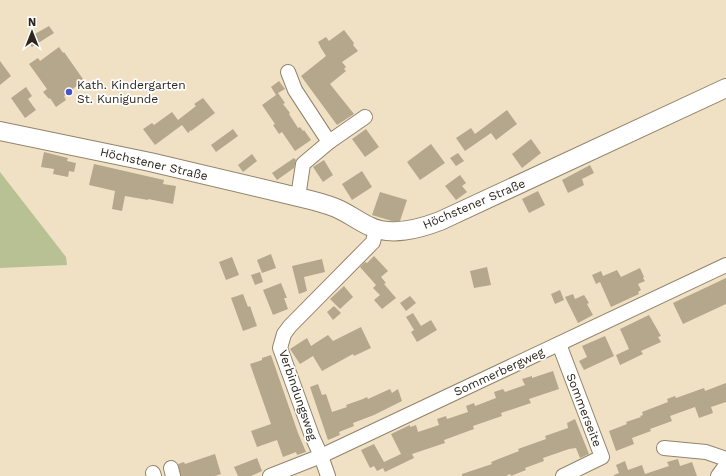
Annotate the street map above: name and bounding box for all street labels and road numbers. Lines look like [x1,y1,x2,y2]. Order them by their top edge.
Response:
street label: Höchstener Straße [99,145,209,183]
street label: Höchstener Straße [421,176,527,232]
street label: Sommerbergweg [452,345,547,399]
street label: Verbindungsweg [276,348,320,443]
street label: Sommerseite [564,371,604,449]

